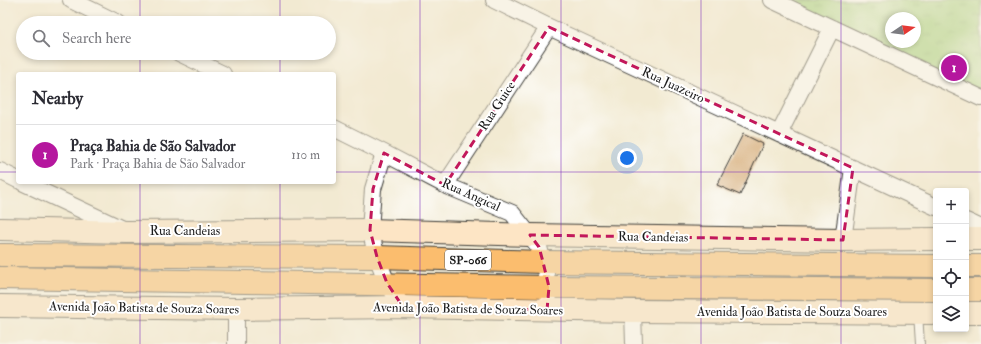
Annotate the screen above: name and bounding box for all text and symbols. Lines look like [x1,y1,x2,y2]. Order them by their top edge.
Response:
north arrow [885,12,921,48]
search box [16,16,336,60]
icon: search [30,27,52,49]
text: Search here [62,29,131,48]
pin: 1 [941,53,967,83]
street label: Rua Juazeiro [639,64,707,106]
street label: Rua Guice [475,78,519,134]
text: Nearby [32,88,83,109]
text: Praça Bahia de São Salvador [70,137,236,156]
text: 1 [43,147,47,163]
text: 110 m [291,147,320,163]
your location [617,148,637,168]
text: Park · Praça Bahia de São Salvador [70,156,245,172]
street label: Rua Angical [439,175,503,215]
map controls [933,188,969,332]
button: + [933,188,969,224]
street label: Rua Candeias [150,223,221,239]
button: − [933,224,969,260]
street label: Rua Candeias [618,228,689,246]
road number: SP-066 [445,250,491,270]
button: locate [933,260,969,296]
button: layers [933,296,969,332]
street label: Avenida João Batista de Souza Soares [48,298,240,318]
street label: Avenida João Batista de Souza Soares [372,299,564,319]
street label: Avenida João Batista de Souza Soares [696,304,888,320]

